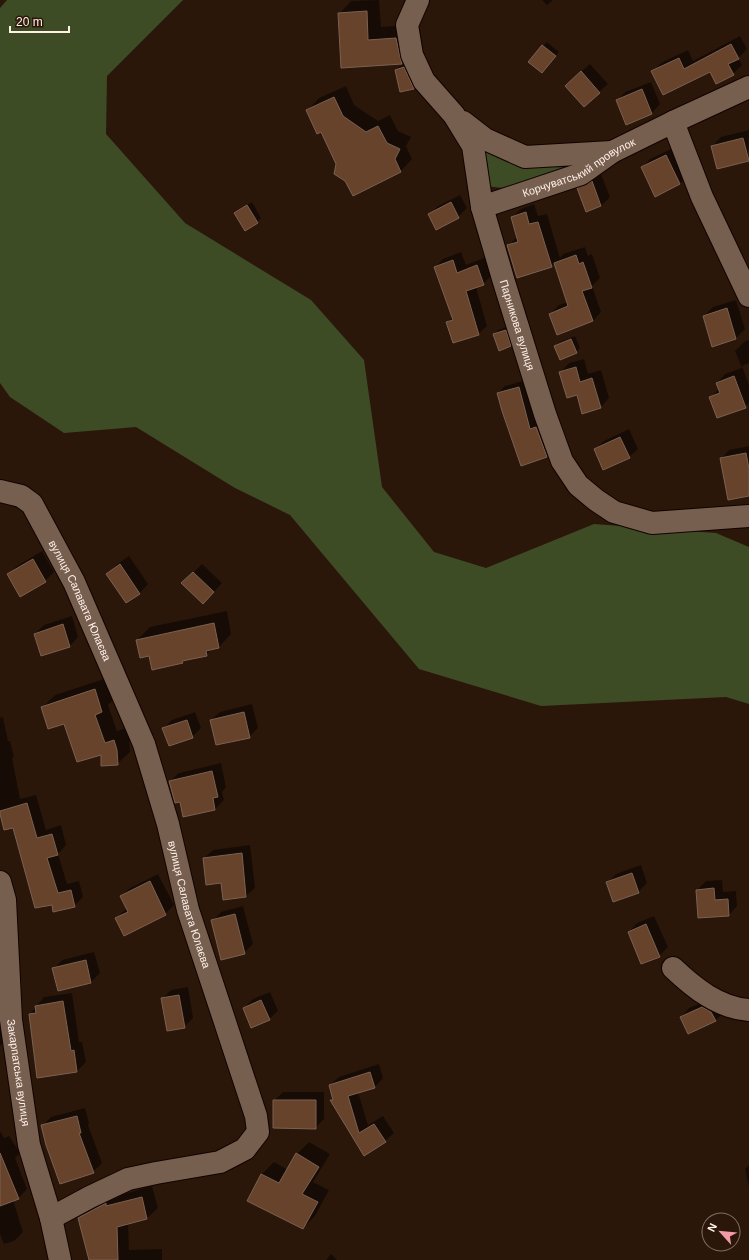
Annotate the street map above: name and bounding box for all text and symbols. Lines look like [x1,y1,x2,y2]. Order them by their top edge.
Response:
scale bar [10,8,69,34]
text: 20 m [16,15,43,29]
street label: Корчуватський провулок [521,136,637,199]
street label: Парникова вулиця [498,278,537,372]
street label: вулиця Салавата Юлаєва [47,538,114,663]
street label: вулиця Салавата Юлаєва [166,839,213,971]
street label: Закарпатська вулиця [5,1018,32,1127]
north arrow [701,1212,741,1252]
text: N [705,1221,719,1234]

